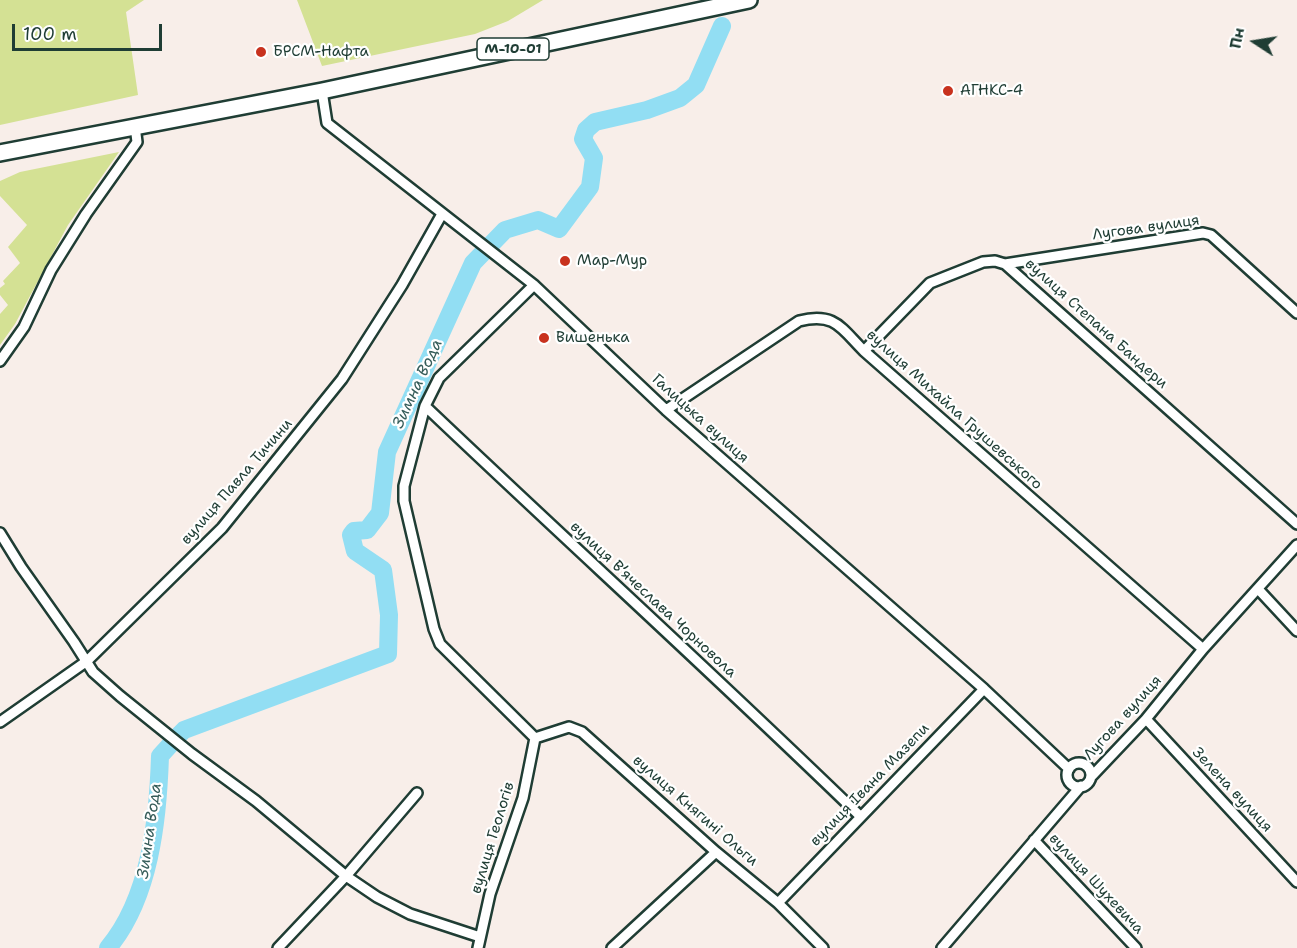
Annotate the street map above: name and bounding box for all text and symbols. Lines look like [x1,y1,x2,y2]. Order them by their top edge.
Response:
scale bar [15,12,165,50]
north arrow [1225,12,1285,72]
text: 100 m [23,22,77,46]
text: Пн [1224,26,1249,51]
road number: М-10-01 [477,38,549,60]
place label: БРСМ-Нафта [273,43,369,61]
marker: БРСМ-Нафта [254,45,268,59]
place label: АГНКС-4 [960,82,1023,100]
marker: АГНКС-4 [941,84,955,98]
street label: Лугова вулиця [1091,212,1201,244]
place label: Мар-Мур [577,252,647,270]
marker: Мар-Мур [558,254,572,268]
street label: вулиця Степана Бандери [1021,255,1171,393]
street label: вулиця Михайла Грушевського [862,326,1046,494]
place label: Вишенька [556,329,630,347]
marker: Вишенька [537,331,551,345]
water label: Зимна Вода [389,336,447,432]
street label: Галицька вулиця [648,371,752,467]
street label: вулиця Павла Тичини [177,415,297,549]
street label: вулиця Вʼячеслава Чорновола [566,518,740,682]
street label: Лугова вулиця [1080,672,1166,764]
street label: вулиця Івана Мазепи [807,720,933,850]
street label: Зелена вулиця [1188,744,1276,836]
street label: вулиця Княгині Ольги [629,752,761,870]
street label: вулиця Геологів [467,780,519,896]
water label: Зимна Вода [134,782,166,880]
street label: вулиця Шухевича [1045,830,1147,938]

